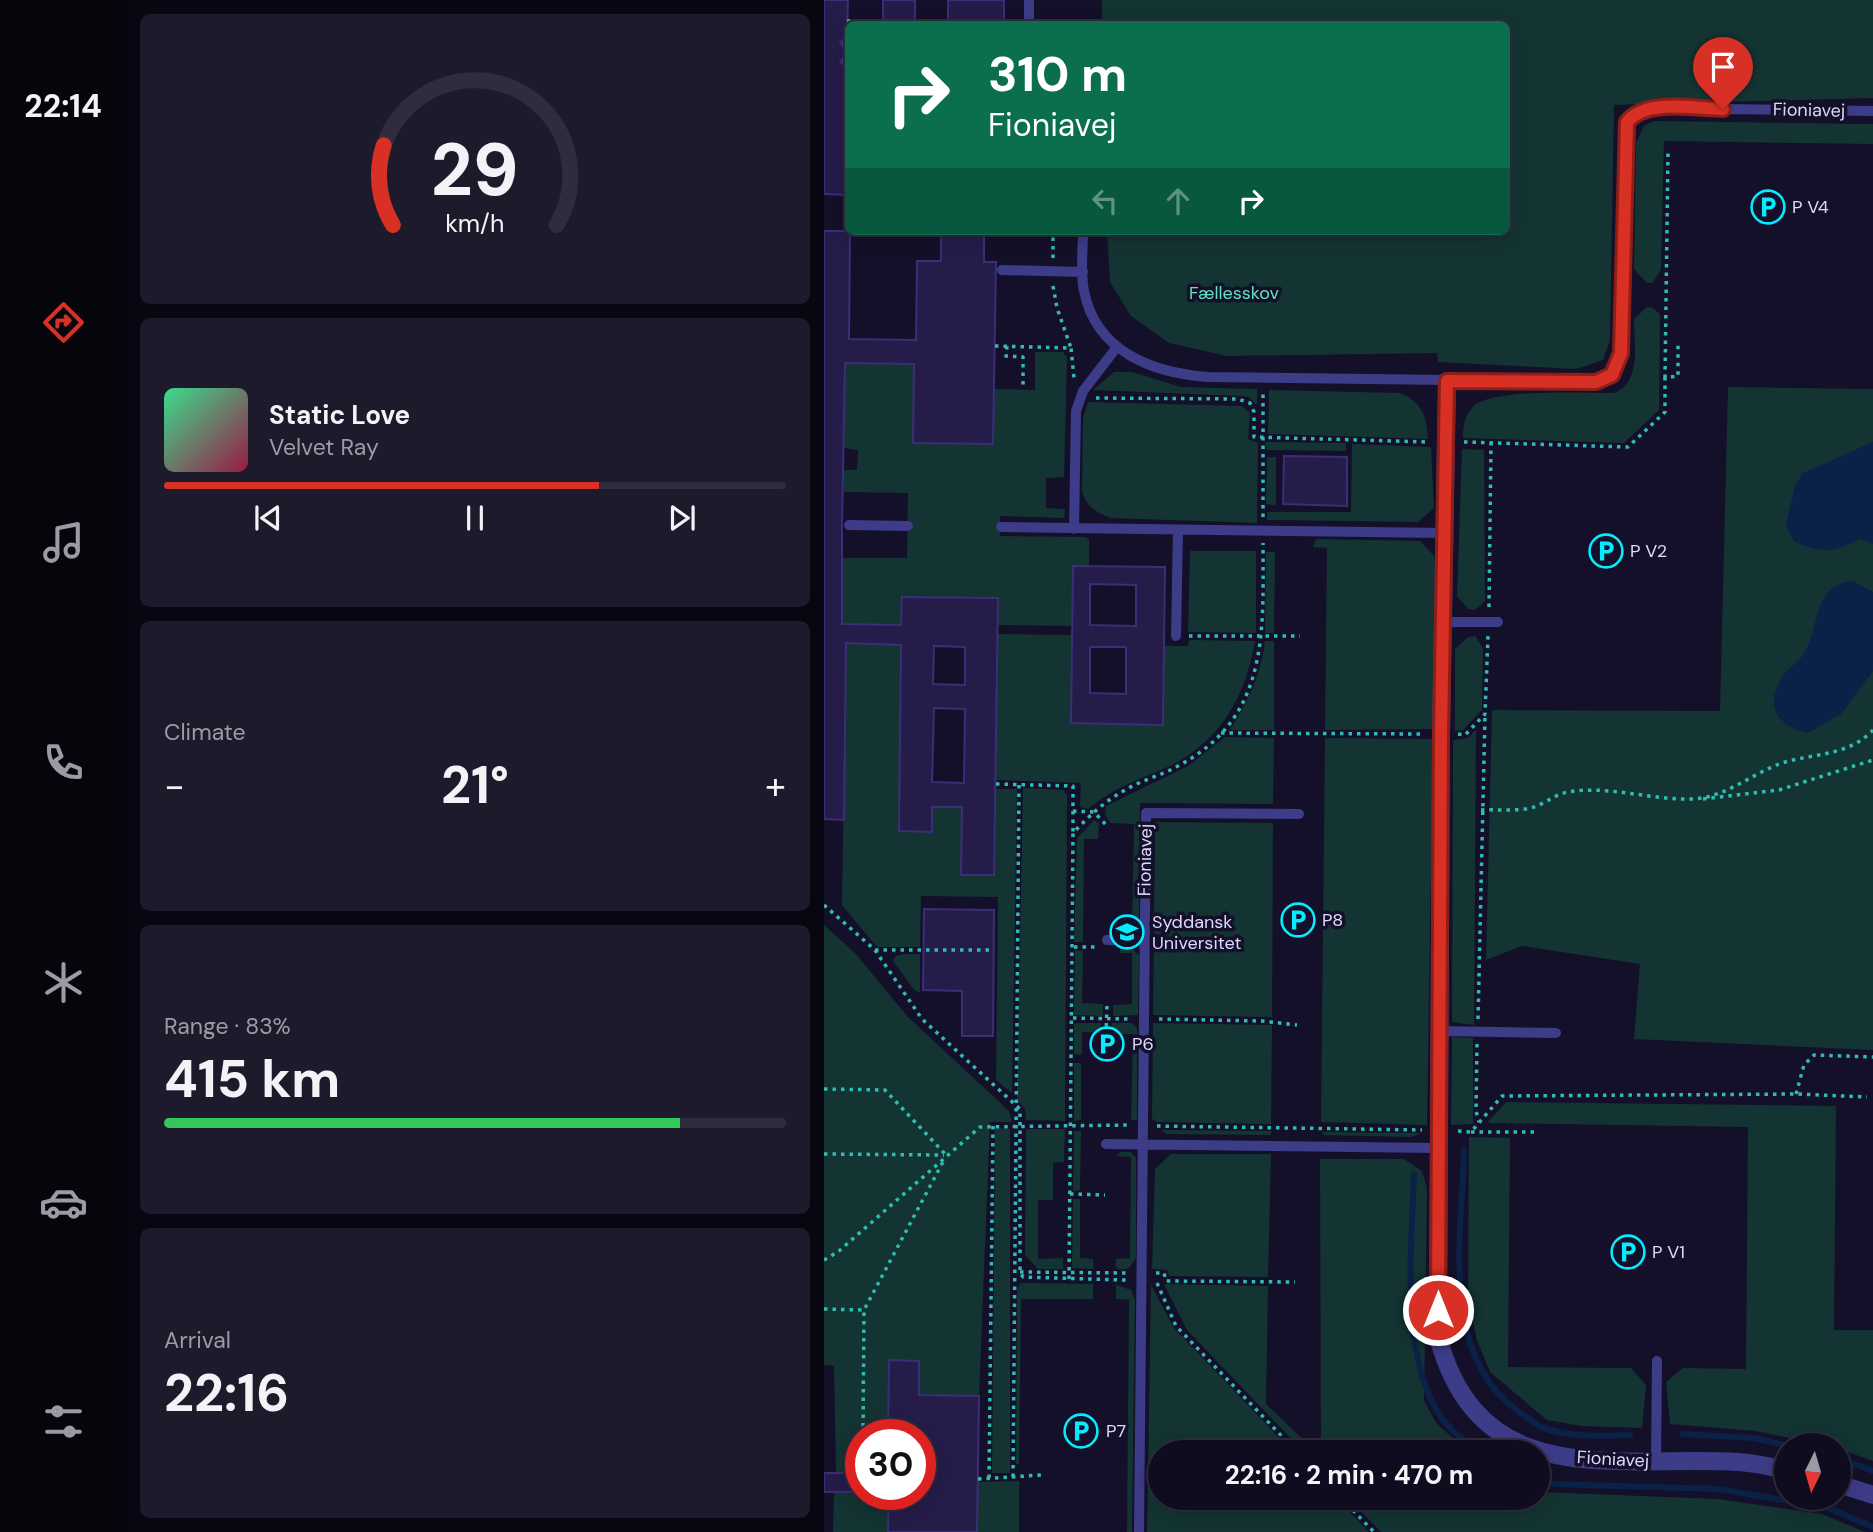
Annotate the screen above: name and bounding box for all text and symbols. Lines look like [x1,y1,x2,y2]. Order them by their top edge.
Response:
pin [1693,37,1753,109]
text: 310 m [988,42,1127,106]
icon: arrive [1704,48,1742,86]
icon: right [873,49,964,140]
text: 22:14 [24,85,102,127]
street label: Fioniavej [1773,97,1845,123]
text: Fioniavej [988,104,1117,146]
text: 29 [431,123,519,218]
icon: left [1086,182,1124,220]
icon: ahead [1159,182,1197,220]
icon: right [1232,182,1270,220]
parking icon: P V4 [1749,188,1787,226]
place label: P V4 [1792,195,1829,219]
text: km/h [445,207,505,240]
park label: Fællesskov [1189,281,1279,305]
icon: directions [39,298,88,347]
text: Static Love [269,398,410,432]
text: Velvet Ray [269,432,379,462]
icon: previous [249,499,287,537]
icon: pause [456,499,494,537]
icon: next [663,499,701,537]
icon: music [39,518,88,567]
parking icon: P V2 [1587,532,1625,570]
place label: P V2 [1630,539,1667,563]
text: Climate [164,717,246,747]
icon: phone [39,738,88,787]
text: 21° [441,751,509,819]
text: − [164,761,185,811]
text: + [765,761,786,811]
street label: Fioniavej [1132,824,1158,896]
parking icon: P8 [1279,901,1317,939]
place label: P8 [1322,908,1343,932]
place label: Syddansk Universitet [1152,910,1242,955]
school or university icon: Syddansk Universitet [1108,913,1146,951]
icon: climate [39,958,88,1007]
text: Range · 83% [164,1011,291,1041]
parking icon: P6 [1088,1025,1126,1063]
place label: P6 [1132,1032,1154,1056]
text: 415 km [164,1045,340,1113]
icon: car [39,1178,88,1227]
parking icon: P V1 [1609,1233,1647,1271]
place label: P V1 [1652,1240,1685,1264]
position arrow [1401,1273,1475,1347]
text: Arrival [164,1325,231,1355]
text: 22:16 [164,1359,289,1427]
icon: filters [39,1397,88,1446]
parking icon: P7 [1062,1412,1100,1450]
speed limit sign: 30 [845,1419,936,1510]
place label: P7 [1106,1419,1126,1443]
north arrow [1774,1433,1851,1510]
map controls [1774,1433,1851,1510]
street label: Fioniavej [1576,1445,1650,1473]
text: 22:16 · 2 min · 470 m [1225,1458,1473,1492]

